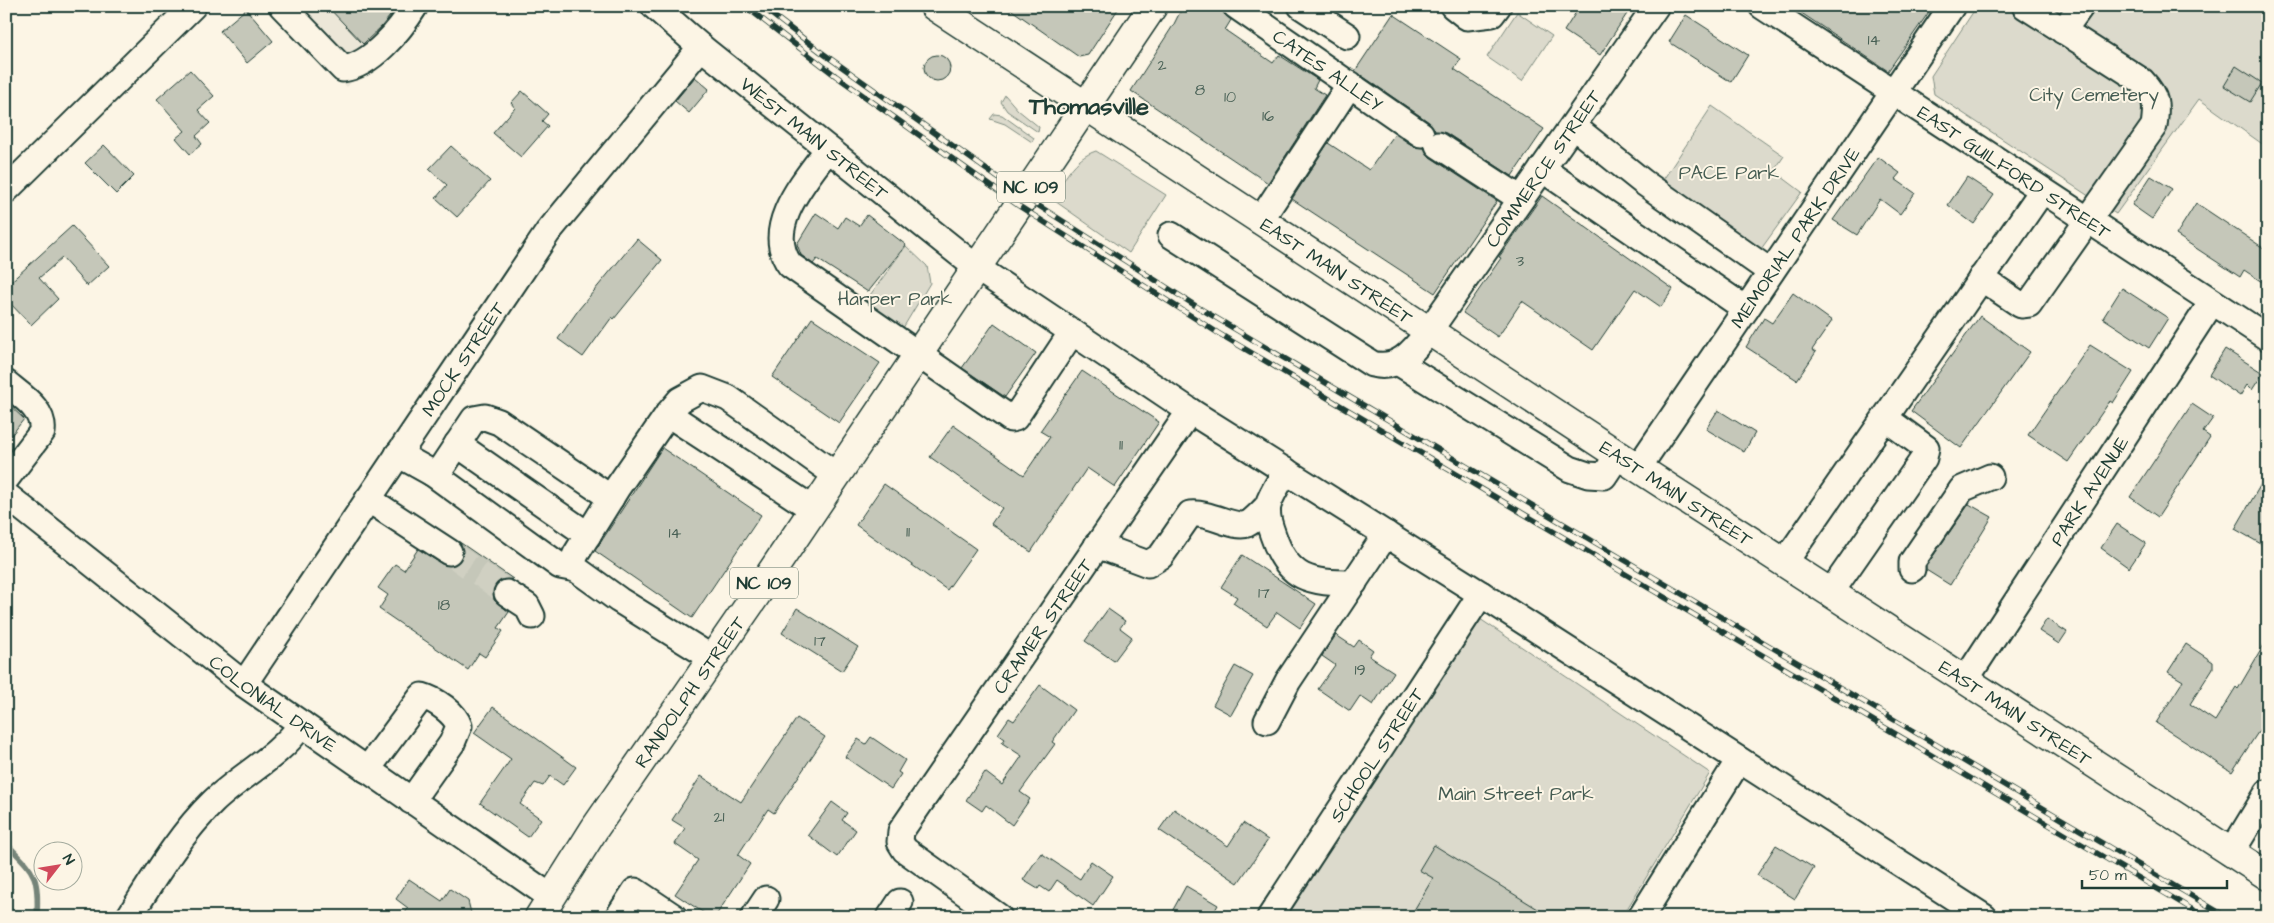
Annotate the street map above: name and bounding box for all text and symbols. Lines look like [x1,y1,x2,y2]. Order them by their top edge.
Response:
street label: CATES ALLEY [1267,23,1388,119]
house number: 14 [1868,29,1881,51]
house number: 2 [1157,54,1167,76]
street label: WEST MAIN STREET [734,71,894,207]
house number: 8 [1195,79,1205,101]
park label: City Cemetery [2029,82,2159,110]
street label: COMMERCE STREET [1479,85,1609,253]
house number: 10 [1224,86,1236,108]
district label: Thomasville [1028,90,1149,124]
street label: EAST GUILFORD STREET [1912,100,2116,246]
house number: 16 [1262,105,1274,127]
street label: MEMORIAL PARK DRIVE [1725,142,1867,334]
park label: PACE Park [1679,160,1780,187]
road number: NC 109 [997,172,1065,202]
street label: EAST MAIN STREET [1255,212,1418,332]
house number: 3 [1516,250,1524,272]
park label: Harper Park [838,286,953,313]
street label: MOCK STREET [416,297,512,422]
street label: PARK AVENUE [2044,431,2136,552]
house number: 11 [1119,434,1123,456]
street label: EAST MAIN STREET [1594,435,1758,554]
house number: 11 [906,521,910,543]
house number: 14 [669,522,682,544]
street label: CRAMER STREET [987,553,1100,700]
road number: NC 109 [730,568,798,598]
house number: 17 [1258,582,1270,604]
house number: 18 [438,594,450,616]
street label: RANDOLPH STREET [629,611,753,774]
house number: 17 [814,630,826,652]
street label: COLONIAL DRIVE [203,649,342,760]
street label: EAST MAIN STREET [1933,654,2097,773]
house number: 19 [1354,659,1366,681]
street label: SCHOOL STREET [1324,683,1431,828]
park label: Main Street Park [1438,781,1594,808]
house number: 21 [713,806,725,828]
north arrow [32,840,82,890]
text: N [57,851,79,869]
scale bar [2082,858,2226,890]
text: 50 m [2089,865,2127,886]

